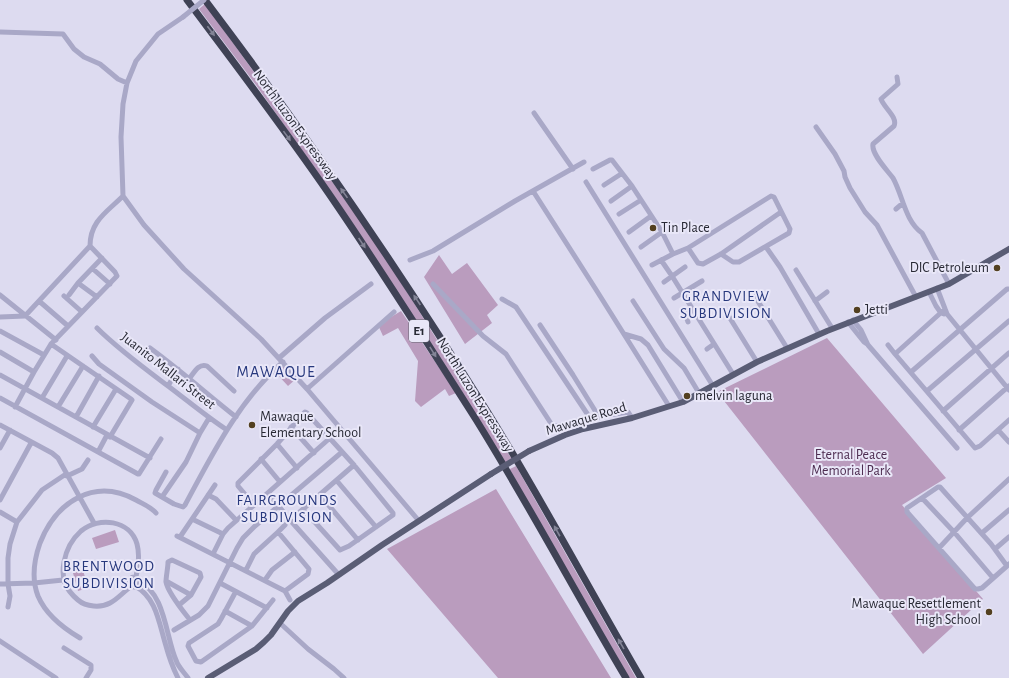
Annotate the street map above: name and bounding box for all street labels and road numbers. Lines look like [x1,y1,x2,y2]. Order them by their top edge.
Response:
street label: North Luzon Expressway [251,67,339,183]
road number: E1 [409,320,429,342]
street label: Juanito Mallari Street [118,330,218,412]
street label: North Luzon Expressway [434,335,516,455]
street label: Mawaque Road [544,400,628,438]

